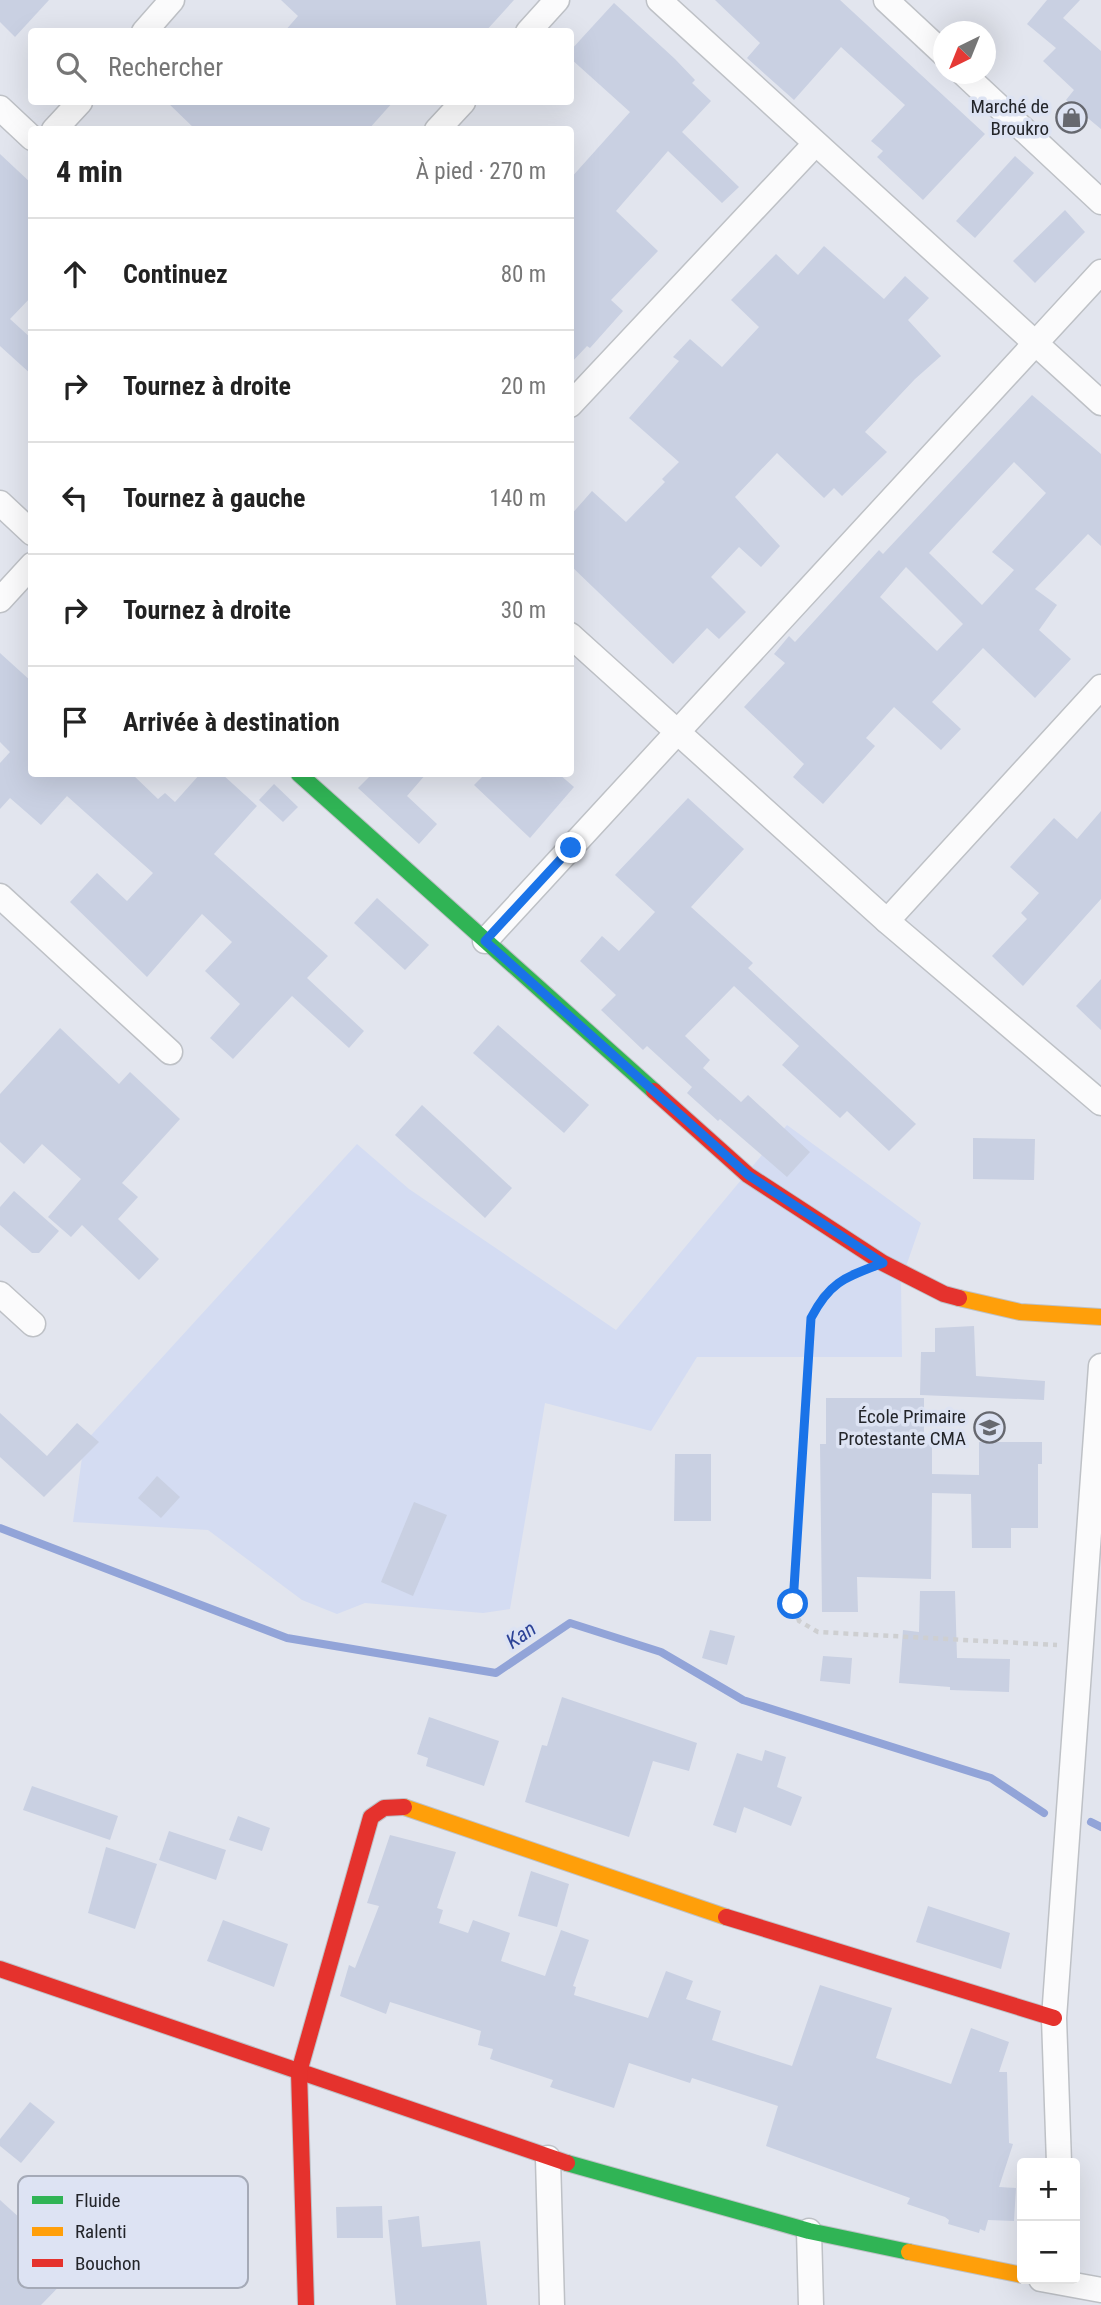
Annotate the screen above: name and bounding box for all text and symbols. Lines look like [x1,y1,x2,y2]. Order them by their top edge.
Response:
north arrow [933,21,996,84]
search box [28,28,574,105]
icon: search [52,48,90,86]
text: Rechercher [108,52,223,82]
place label: Marché de Broukro [970,95,1049,140]
shop icon: Marché de Broukro [1055,100,1089,134]
text: 4 min [56,154,123,189]
text: À pied · 270 m [416,158,546,185]
icon: ahead [56,255,94,293]
text: Continuez [123,259,228,289]
text: 80 m [501,261,546,288]
icon: right [56,367,94,405]
text: Tournez à droite [123,371,291,401]
text: 20 m [501,373,546,400]
icon: left [56,479,94,517]
text: Tournez à gauche [123,483,305,513]
text: 140 m [489,485,546,512]
icon: right [56,591,94,629]
text: Tournez à droite [123,595,291,625]
text: 30 m [501,597,546,624]
icon: arrive [56,703,94,741]
text: Arrivée à destination [123,707,340,737]
route end [555,832,586,863]
place label: École Primaire Protestante CMA [838,1405,966,1450]
school or university icon: École Primaire Protestante CMA [972,1410,1006,1444]
route start [777,1588,808,1619]
water label: Kan [502,1616,540,1654]
map controls [1017,2158,1080,2284]
button: + [1017,2158,1080,2221]
legend [18,2176,248,2288]
text: Fluide [75,2189,120,2212]
text: Ralenti [75,2220,127,2243]
button: − [1017,2221,1080,2284]
text: Bouchon [75,2252,141,2275]

